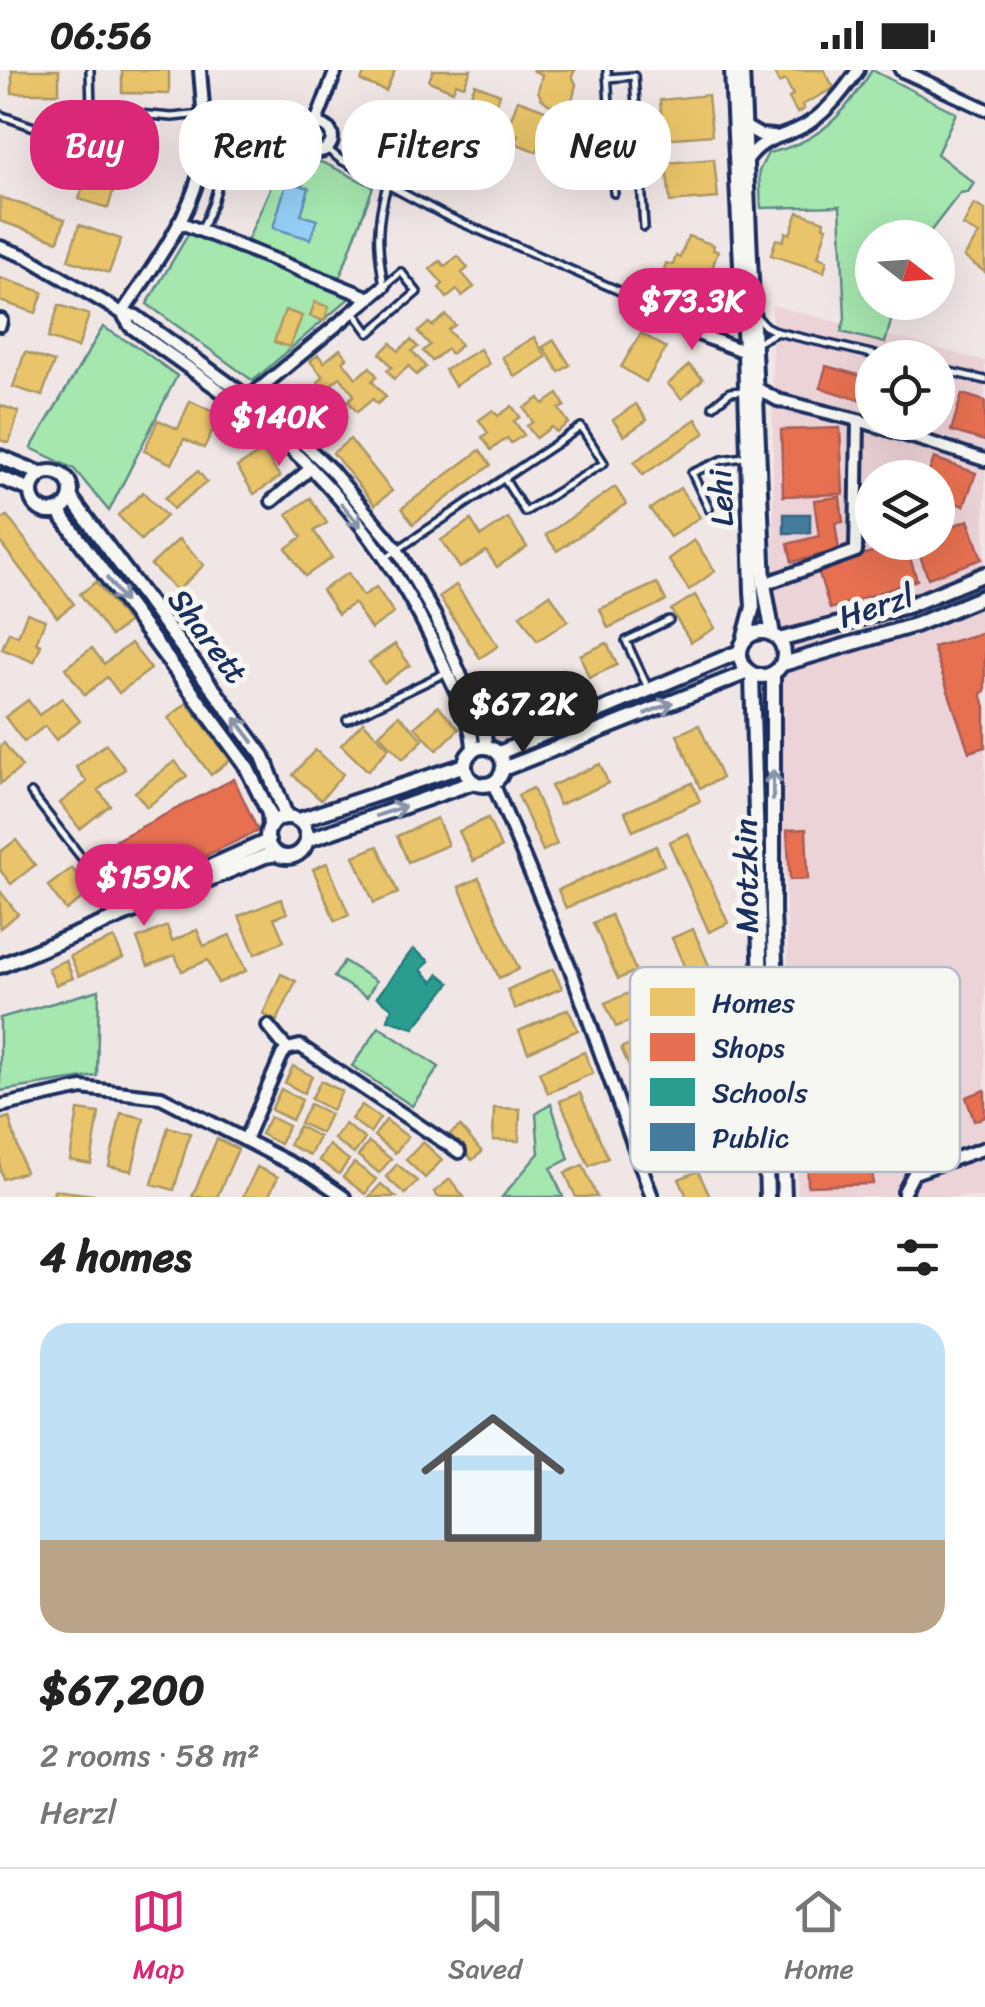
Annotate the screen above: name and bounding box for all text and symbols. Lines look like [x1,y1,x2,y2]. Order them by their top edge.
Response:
text: 06:56 [50,2,152,69]
chip: Buy [30,100,159,190]
chip: Rent [179,100,322,190]
chip: Filters [342,100,515,190]
chip: New [535,100,671,190]
north arrow [855,220,955,320]
map controls [855,220,955,560]
pin: $73.3K [611,268,773,353]
text: $73.3K [640,272,744,329]
button: locate [855,340,955,440]
pin: $140K [209,384,349,469]
text: $140K [232,388,326,445]
button: layers [855,460,955,560]
street label: Lehi [692,467,751,527]
one-way arrow [340,501,362,527]
street label: Herzl [831,567,922,645]
one-way arrow [105,576,126,603]
street label: Sharett [152,576,263,697]
pin: $67.2K [442,671,604,756]
text: $67.2K [470,675,576,732]
one-way arrow [643,697,673,715]
one-way arrow [233,717,254,744]
one-way arrow [764,769,782,802]
one-way arrow [374,801,405,819]
street label: Motzkin [717,818,776,934]
pin: $159K [74,844,214,929]
text: $159K [97,848,191,905]
legend [630,967,960,1172]
text: Homes [712,978,795,1027]
text: Shops [712,1023,785,1072]
text: Schools [712,1068,808,1117]
text: Public [712,1113,789,1162]
text: 4 homes [40,1220,192,1294]
icon: filters [890,1230,945,1285]
icon: home [403,1388,583,1568]
text: $67,200 [40,1653,205,1727]
text: 2 rooms · 58 m² [40,1727,260,1784]
text: Herzl [40,1784,117,1841]
tab: Map [131,1884,186,1993]
tab: Saved [448,1884,522,1993]
tab: Home [784,1884,854,1993]

